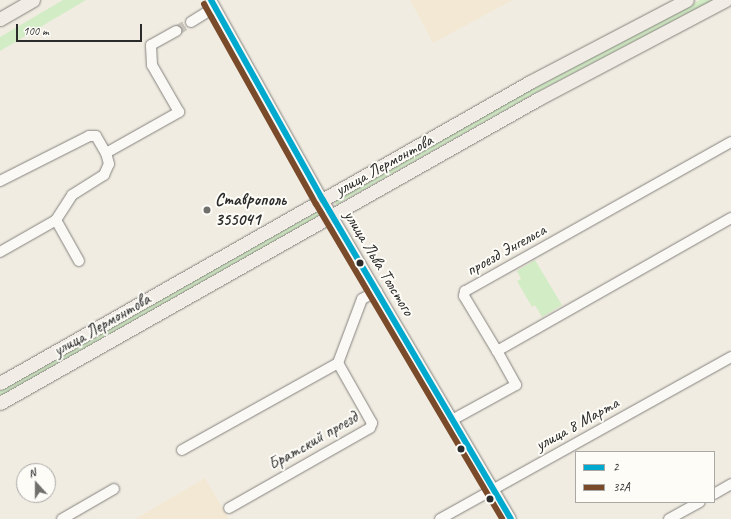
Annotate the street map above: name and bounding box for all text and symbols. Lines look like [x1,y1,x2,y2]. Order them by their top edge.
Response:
scale bar [18,16,144,42]
text: 100 m [23,23,49,39]
street label: улица Лермонтова [332,130,436,200]
place label: Ставрополь 355041 [215,190,286,230]
marker: Ставрополь 355041 [202,205,212,215]
street label: улица Льва Толстого [340,207,418,319]
street label: проезд Энгельса [462,220,550,280]
unlabelled marker [355,258,365,268]
street label: улица Лермонтова [50,289,154,361]
street label: улица 8 Марта [532,393,622,455]
street label: Братский проезд [265,407,361,475]
unlabelled marker [456,444,466,454]
legend [575,451,715,503]
text: 2 [613,459,618,475]
north arrow [16,463,56,503]
text: N [26,465,38,480]
text: 32A [613,479,630,495]
unlabelled marker [485,494,495,504]

